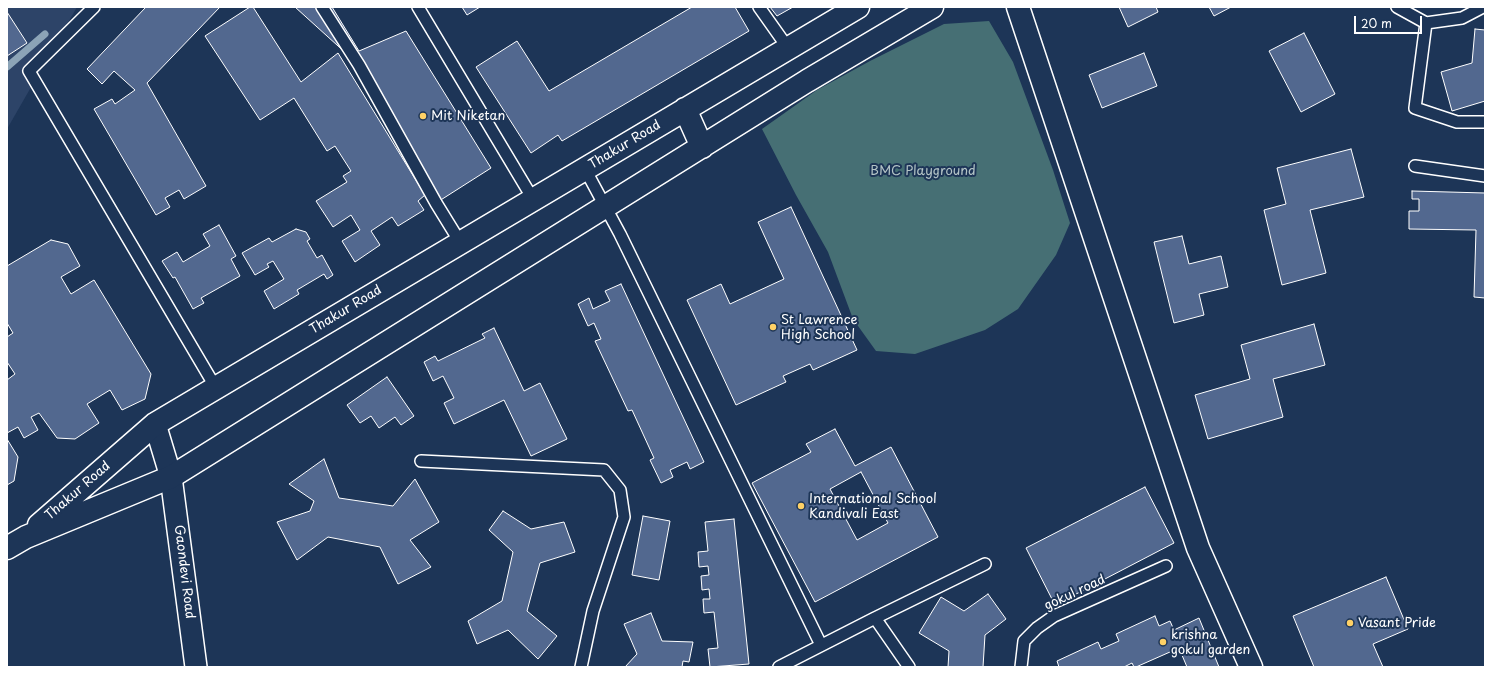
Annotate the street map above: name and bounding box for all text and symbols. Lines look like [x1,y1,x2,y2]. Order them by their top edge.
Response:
scale bar [1356,8,1424,34]
text: 20 m [1361,14,1392,32]
place label: Mit Niketan [431,108,505,124]
marker: Mit Niketan [418,111,428,121]
street label: Thakur Road [586,117,664,173]
park label: BMC Playground [870,163,976,179]
street label: Thakur Road [307,282,385,338]
place label: St Lawrence High School [781,312,858,343]
marker: St Lawrence High School [768,322,778,332]
street label: Thakur Road [42,458,114,524]
place label: International School Kandivali East [809,491,937,522]
marker: International School Kandivali East [796,501,806,511]
street label: Gaondevi Road [170,524,198,620]
street label: gokul road [1042,572,1108,614]
place label: Vasant Pride [1358,615,1436,631]
marker: Vasant Pride [1345,618,1355,628]
place label: krishna gokul garden [1171,627,1250,658]
marker: krishna gokul garden [1158,637,1168,647]

